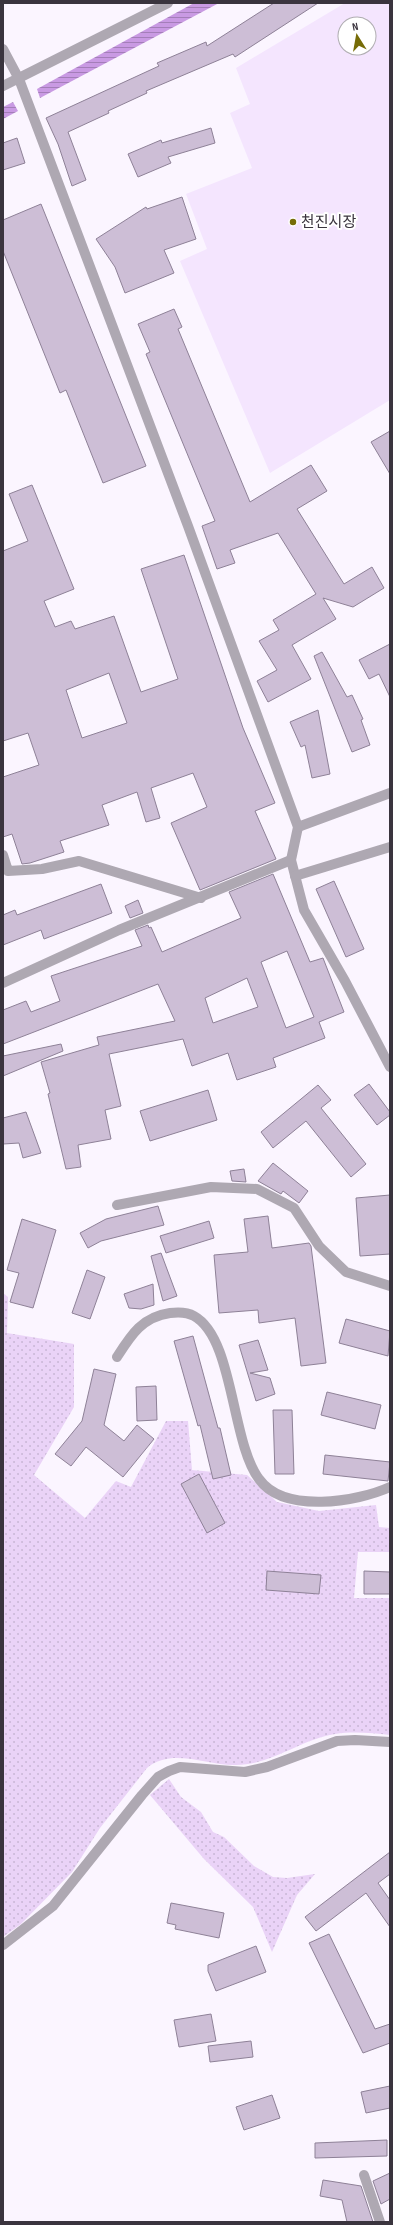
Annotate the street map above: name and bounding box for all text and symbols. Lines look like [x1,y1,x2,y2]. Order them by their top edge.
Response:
north arrow [337,16,377,56]
text: N [351,20,359,34]
place label: 천진시장 [301,213,356,232]
marker: 천진시장 [288,217,298,227]

